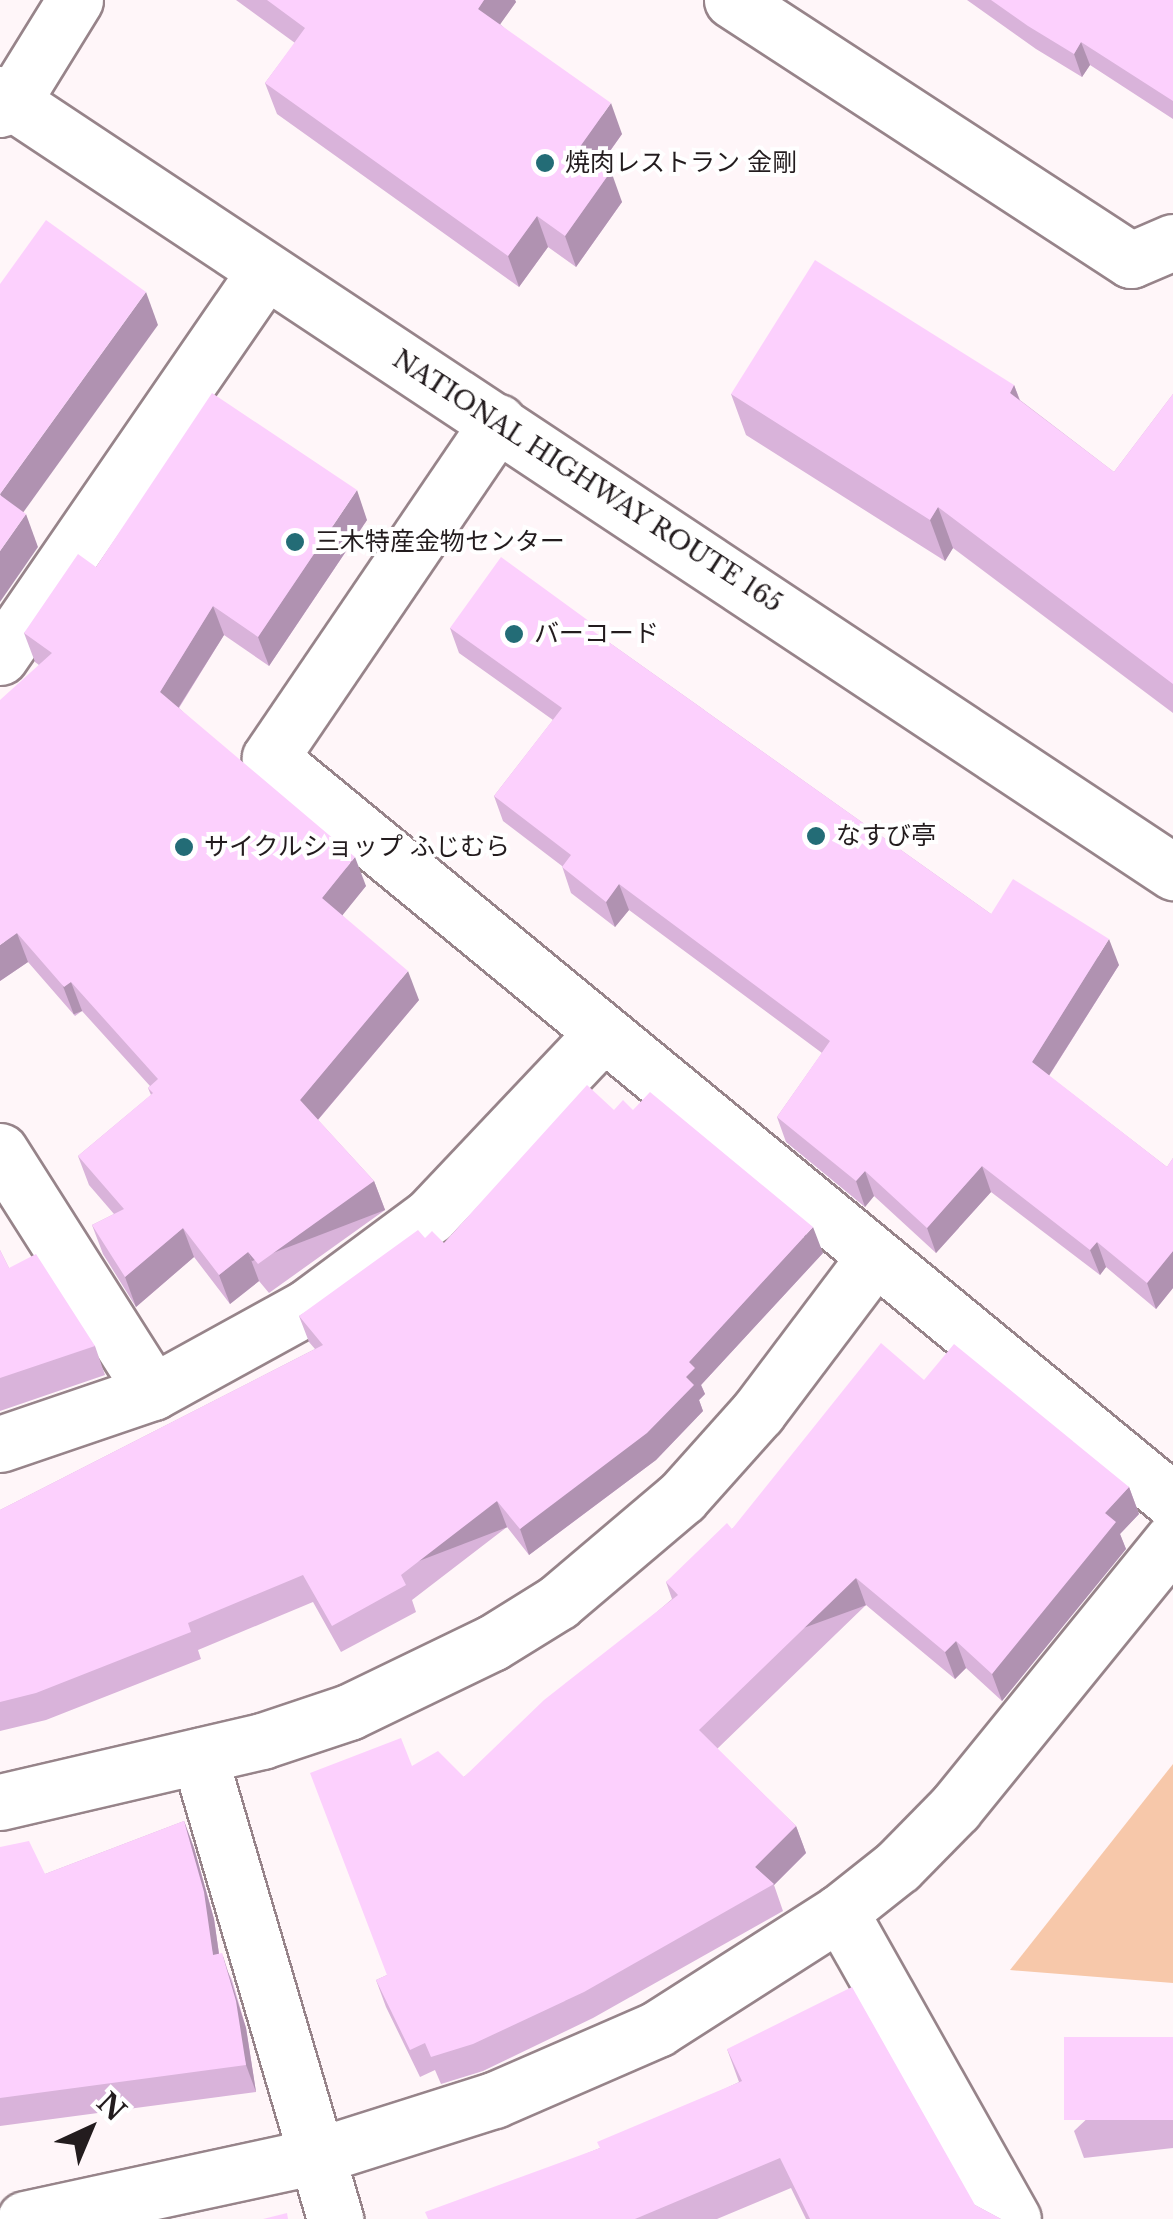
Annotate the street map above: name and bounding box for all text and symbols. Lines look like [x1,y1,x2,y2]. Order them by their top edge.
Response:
place label: 焼肉レストラン 金剛 [565,148,797,178]
marker: 焼肉レストラン 金剛 [534,152,556,174]
street label: NATIONAL HIGHWAY ROUTE 165 [386,344,788,620]
place label: 三木特産金物センター [315,527,565,557]
marker: 三木特産金物センター [284,531,306,553]
place label: バーコード [534,619,659,649]
marker: バーコード [503,623,525,645]
place label: なすび亭 [836,821,936,851]
marker: なすび亭 [805,825,827,847]
place label: サイクルショップ ふじむら [204,832,511,862]
marker: サイクルショップ ふじむら [173,836,195,858]
north arrow [40,2079,140,2179]
text: N [90,2085,133,2129]

